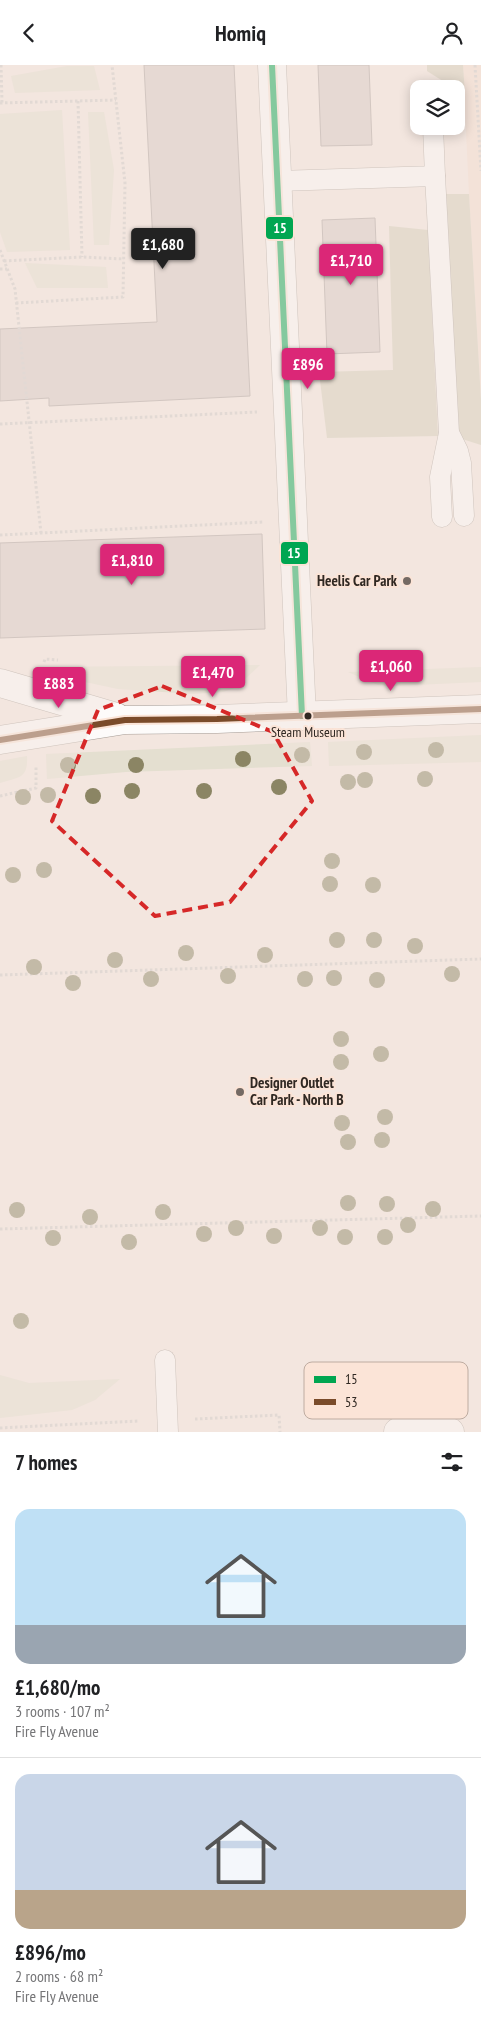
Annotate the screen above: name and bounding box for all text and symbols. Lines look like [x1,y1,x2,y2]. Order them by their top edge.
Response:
icon: back [15,19,43,47]
text: Homiq [215,19,266,47]
icon: person [438,19,466,47]
map controls [410,80,465,135]
button: layers [410,80,465,135]
line badge: 15 [265,216,294,240]
text: 15 [273,219,287,237]
pin: £1,680 [122,227,204,270]
text: £1,680 [142,234,184,254]
pin: £1,710 [310,243,392,286]
text: £1,710 [330,250,372,270]
pin: £896 [278,347,338,390]
text: £896 [293,354,323,374]
line badge: 15 [280,541,309,565]
pin: £1,810 [91,543,173,586]
text: 15 [287,544,301,562]
text: £1,810 [111,550,153,570]
place label: Heelis Car Park [317,571,398,590]
marker: Heelis Car Park [401,575,413,587]
pin: £1,060 [350,649,432,692]
pin: £1,470 [172,655,254,698]
text: £1,060 [370,656,412,676]
text: £1,470 [192,662,234,682]
pin: £883 [29,667,89,709]
text: £883 [44,673,74,693]
marker: Steam Museum [303,711,313,721]
place label: Steam Museum [271,723,345,741]
place label: Designer Outlet Car Park - North B [250,1073,344,1109]
marker: Designer Outlet Car Park - North B [234,1086,246,1098]
legend [304,1362,468,1419]
text: 15 [345,1370,358,1388]
text: 53 [345,1393,358,1411]
icon: filters [438,1448,466,1476]
text: 7 homes [15,1449,77,1476]
icon: home [196,1541,286,1631]
text: £1,680/mo [15,1674,100,1701]
text: 3 rooms · 107 m² [15,1701,110,1721]
text: Fire Fly Avenue [15,1721,99,1741]
icon: home [196,1807,286,1897]
text: £896/mo [15,1939,86,1966]
text: 2 rooms · 68 m² [15,1966,103,1986]
text: Fire Fly Avenue [15,1986,99,2006]

